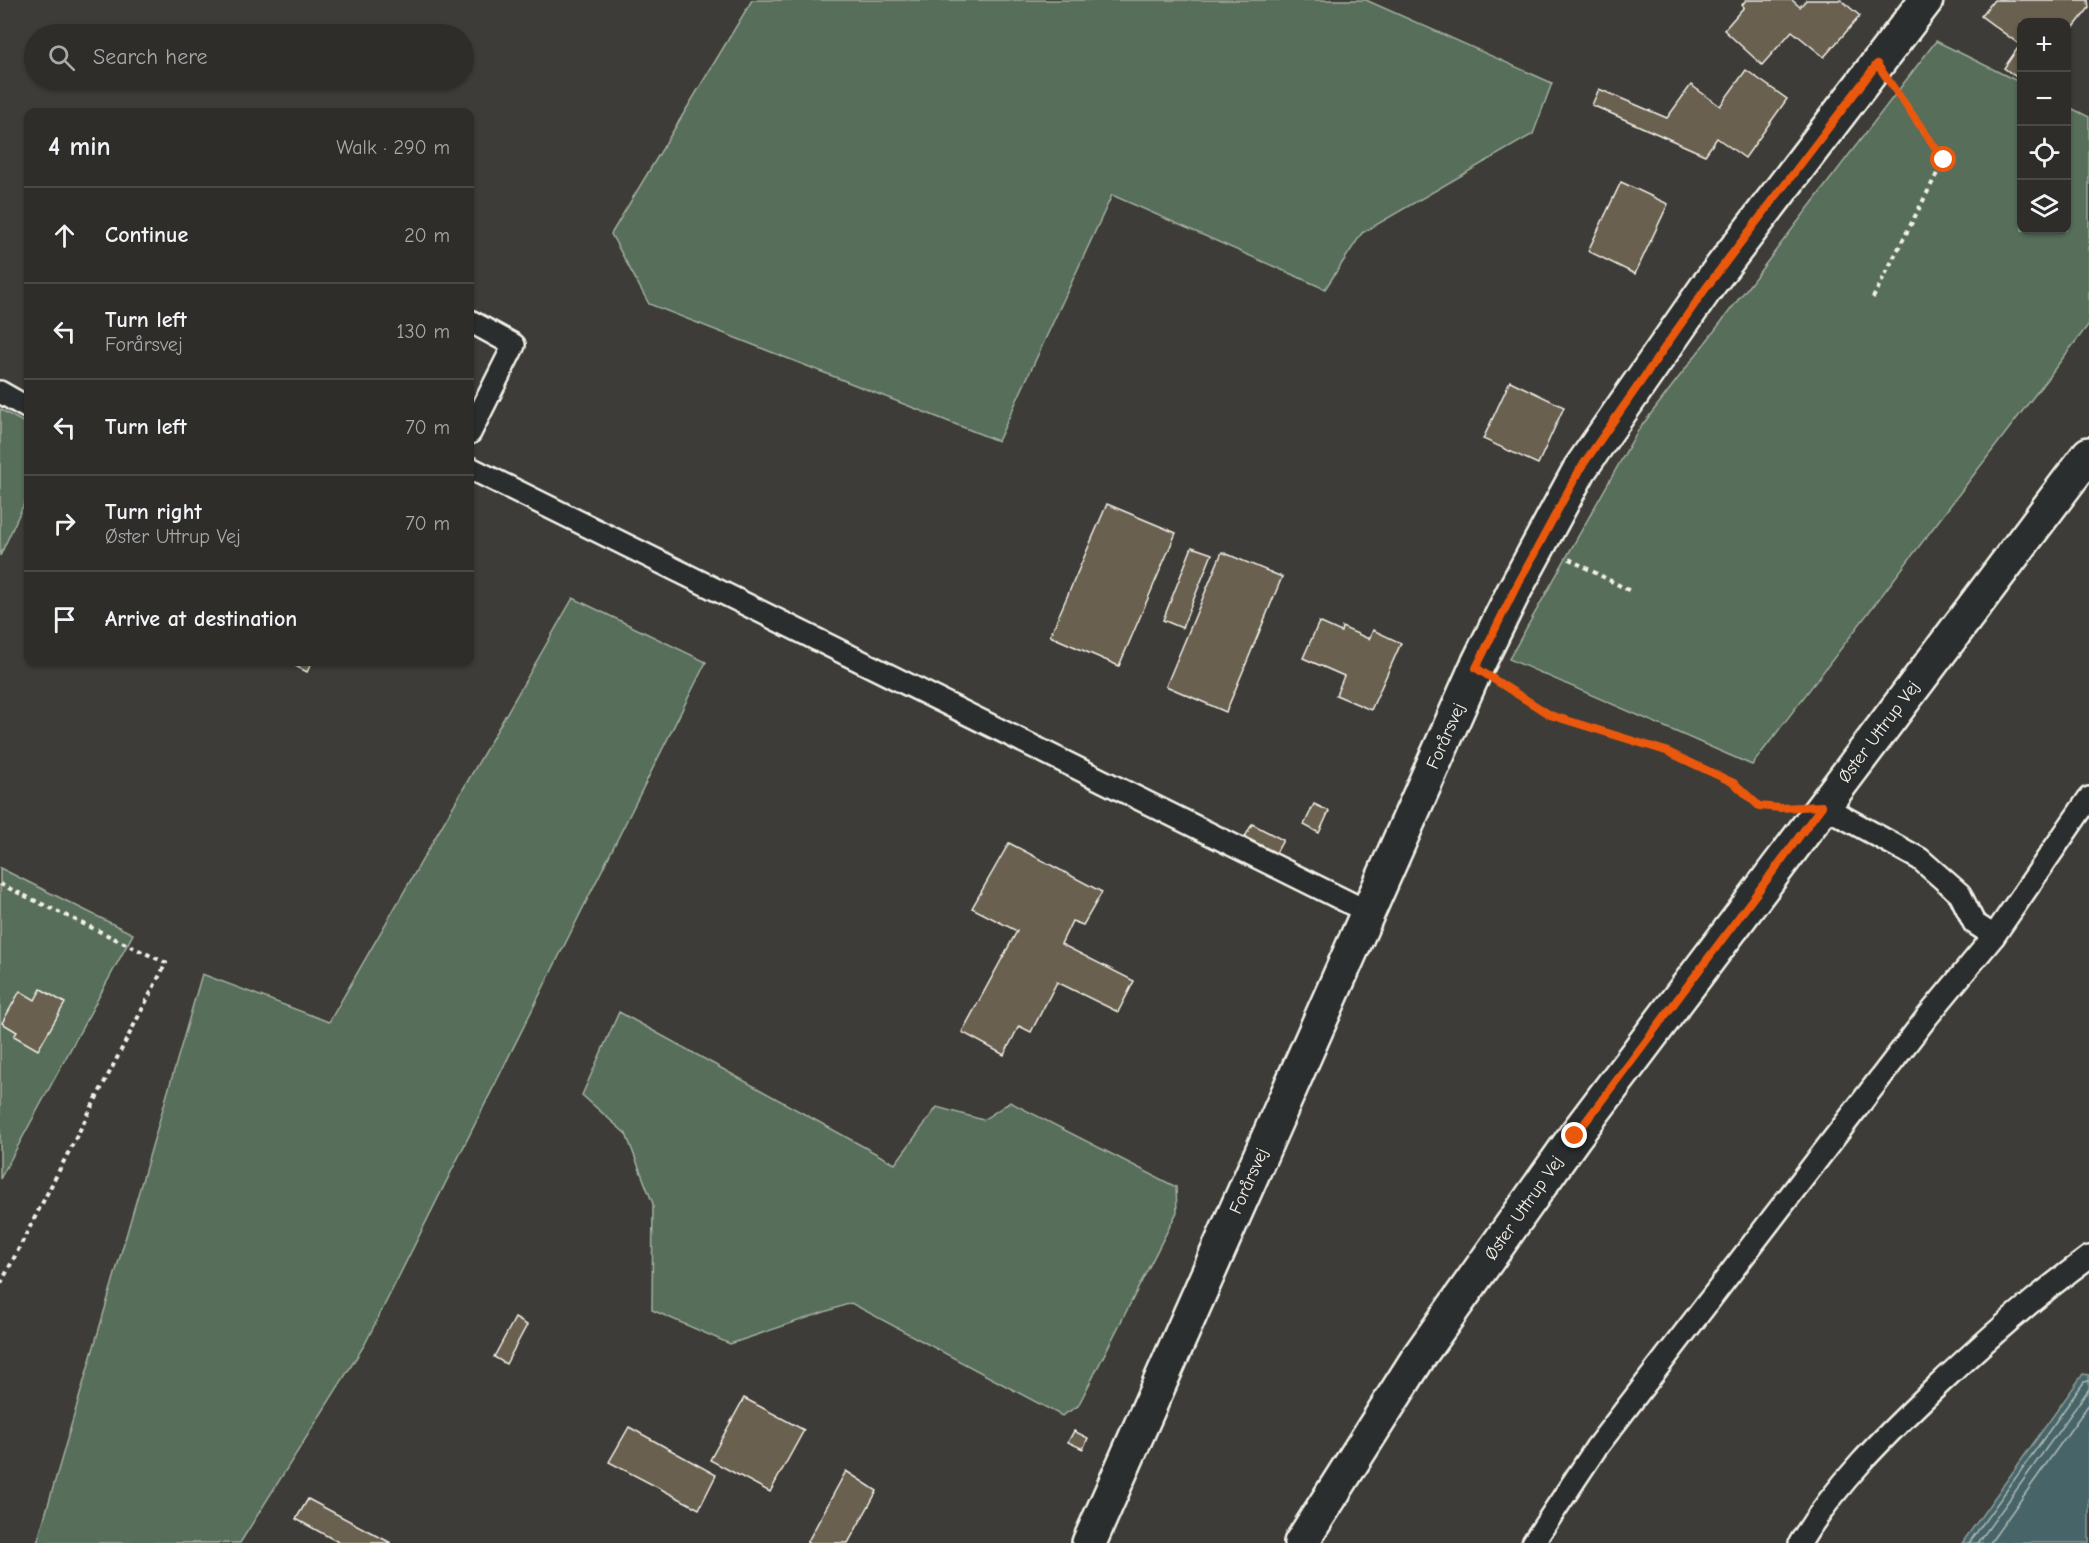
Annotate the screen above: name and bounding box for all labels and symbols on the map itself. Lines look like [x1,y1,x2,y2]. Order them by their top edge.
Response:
route start [1930,146,1956,172]
street label: Øster Uttrup Vej [1834,677,1924,787]
street label: Forårsvej [1422,700,1470,772]
route end [1561,1122,1587,1148]
street label: Forårsvej [1225,1145,1273,1217]
street label: Øster Uttrup Vej [1480,1152,1568,1264]

